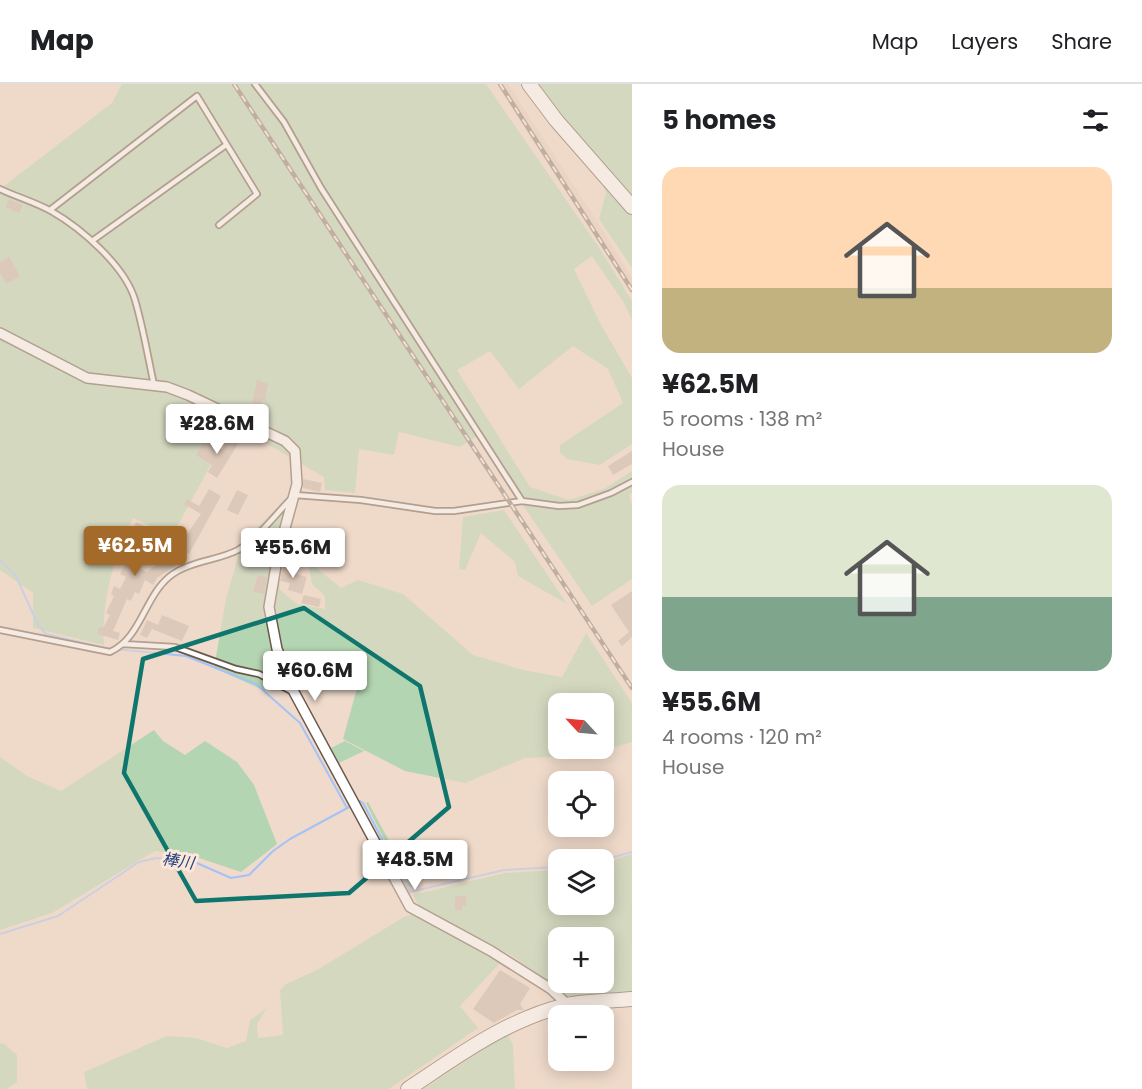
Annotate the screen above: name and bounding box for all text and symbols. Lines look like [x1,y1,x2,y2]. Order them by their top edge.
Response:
text: Map [30,21,94,60]
text: Map [872,27,918,56]
text: Layers [951,27,1018,56]
text: Share [1051,27,1112,56]
text: 5 homes [662,102,777,138]
icon: filters [1079,104,1112,137]
icon: home [833,206,941,314]
text: ¥62.5M [662,366,759,402]
pin: ¥28.6M [168,404,266,455]
text: 5 rooms · 138 m² [662,405,822,433]
text: ¥28.6M [180,409,254,437]
text: House [662,435,724,463]
icon: home [833,524,941,632]
pin: ¥62.5M [86,526,184,577]
pin: ¥55.6M [244,528,342,579]
text: ¥62.5M [98,531,172,559]
text: ¥55.6M [255,533,331,561]
pin: ¥60.6M [266,651,364,702]
text: ¥60.6M [277,656,353,684]
text: ¥55.6M [662,684,761,720]
north arrow [548,693,614,759]
map controls [548,693,614,1071]
text: 4 rooms · 120 m² [662,723,822,751]
text: House [662,753,724,781]
button: locate [548,771,614,837]
pin: ¥48.5M [366,840,464,891]
text: ¥48.5M [377,845,453,873]
water label: 棒川 [161,847,197,875]
button: layers [548,849,614,915]
button: + [548,927,614,993]
button: − [548,1005,614,1071]

